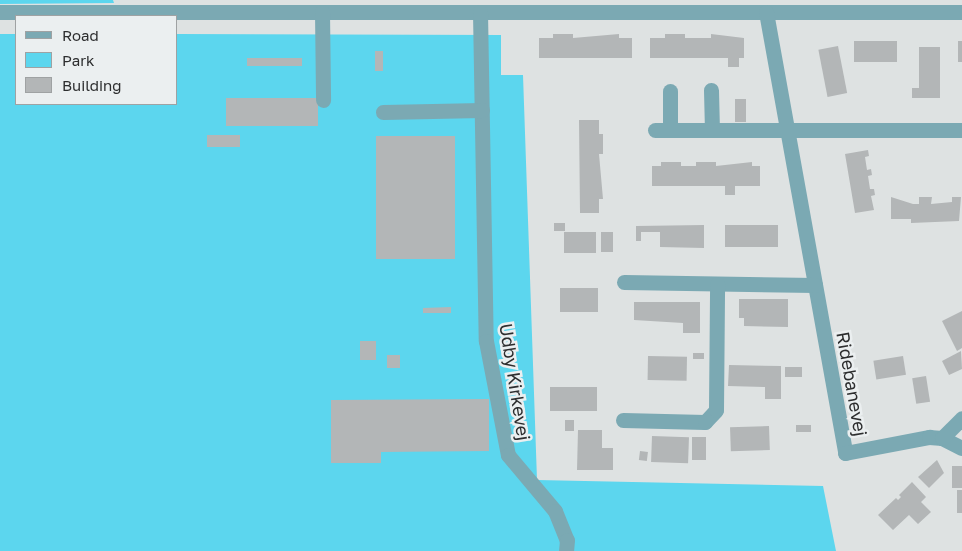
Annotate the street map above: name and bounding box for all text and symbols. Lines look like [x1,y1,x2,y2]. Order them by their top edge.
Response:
legend [15,15,178,105]
text: Road [62,26,99,44]
text: Park [62,51,94,69]
text: Building [62,76,122,94]
street label: Udby Kirkevej [495,322,535,442]
street label: Ridebanevej [832,330,872,438]

